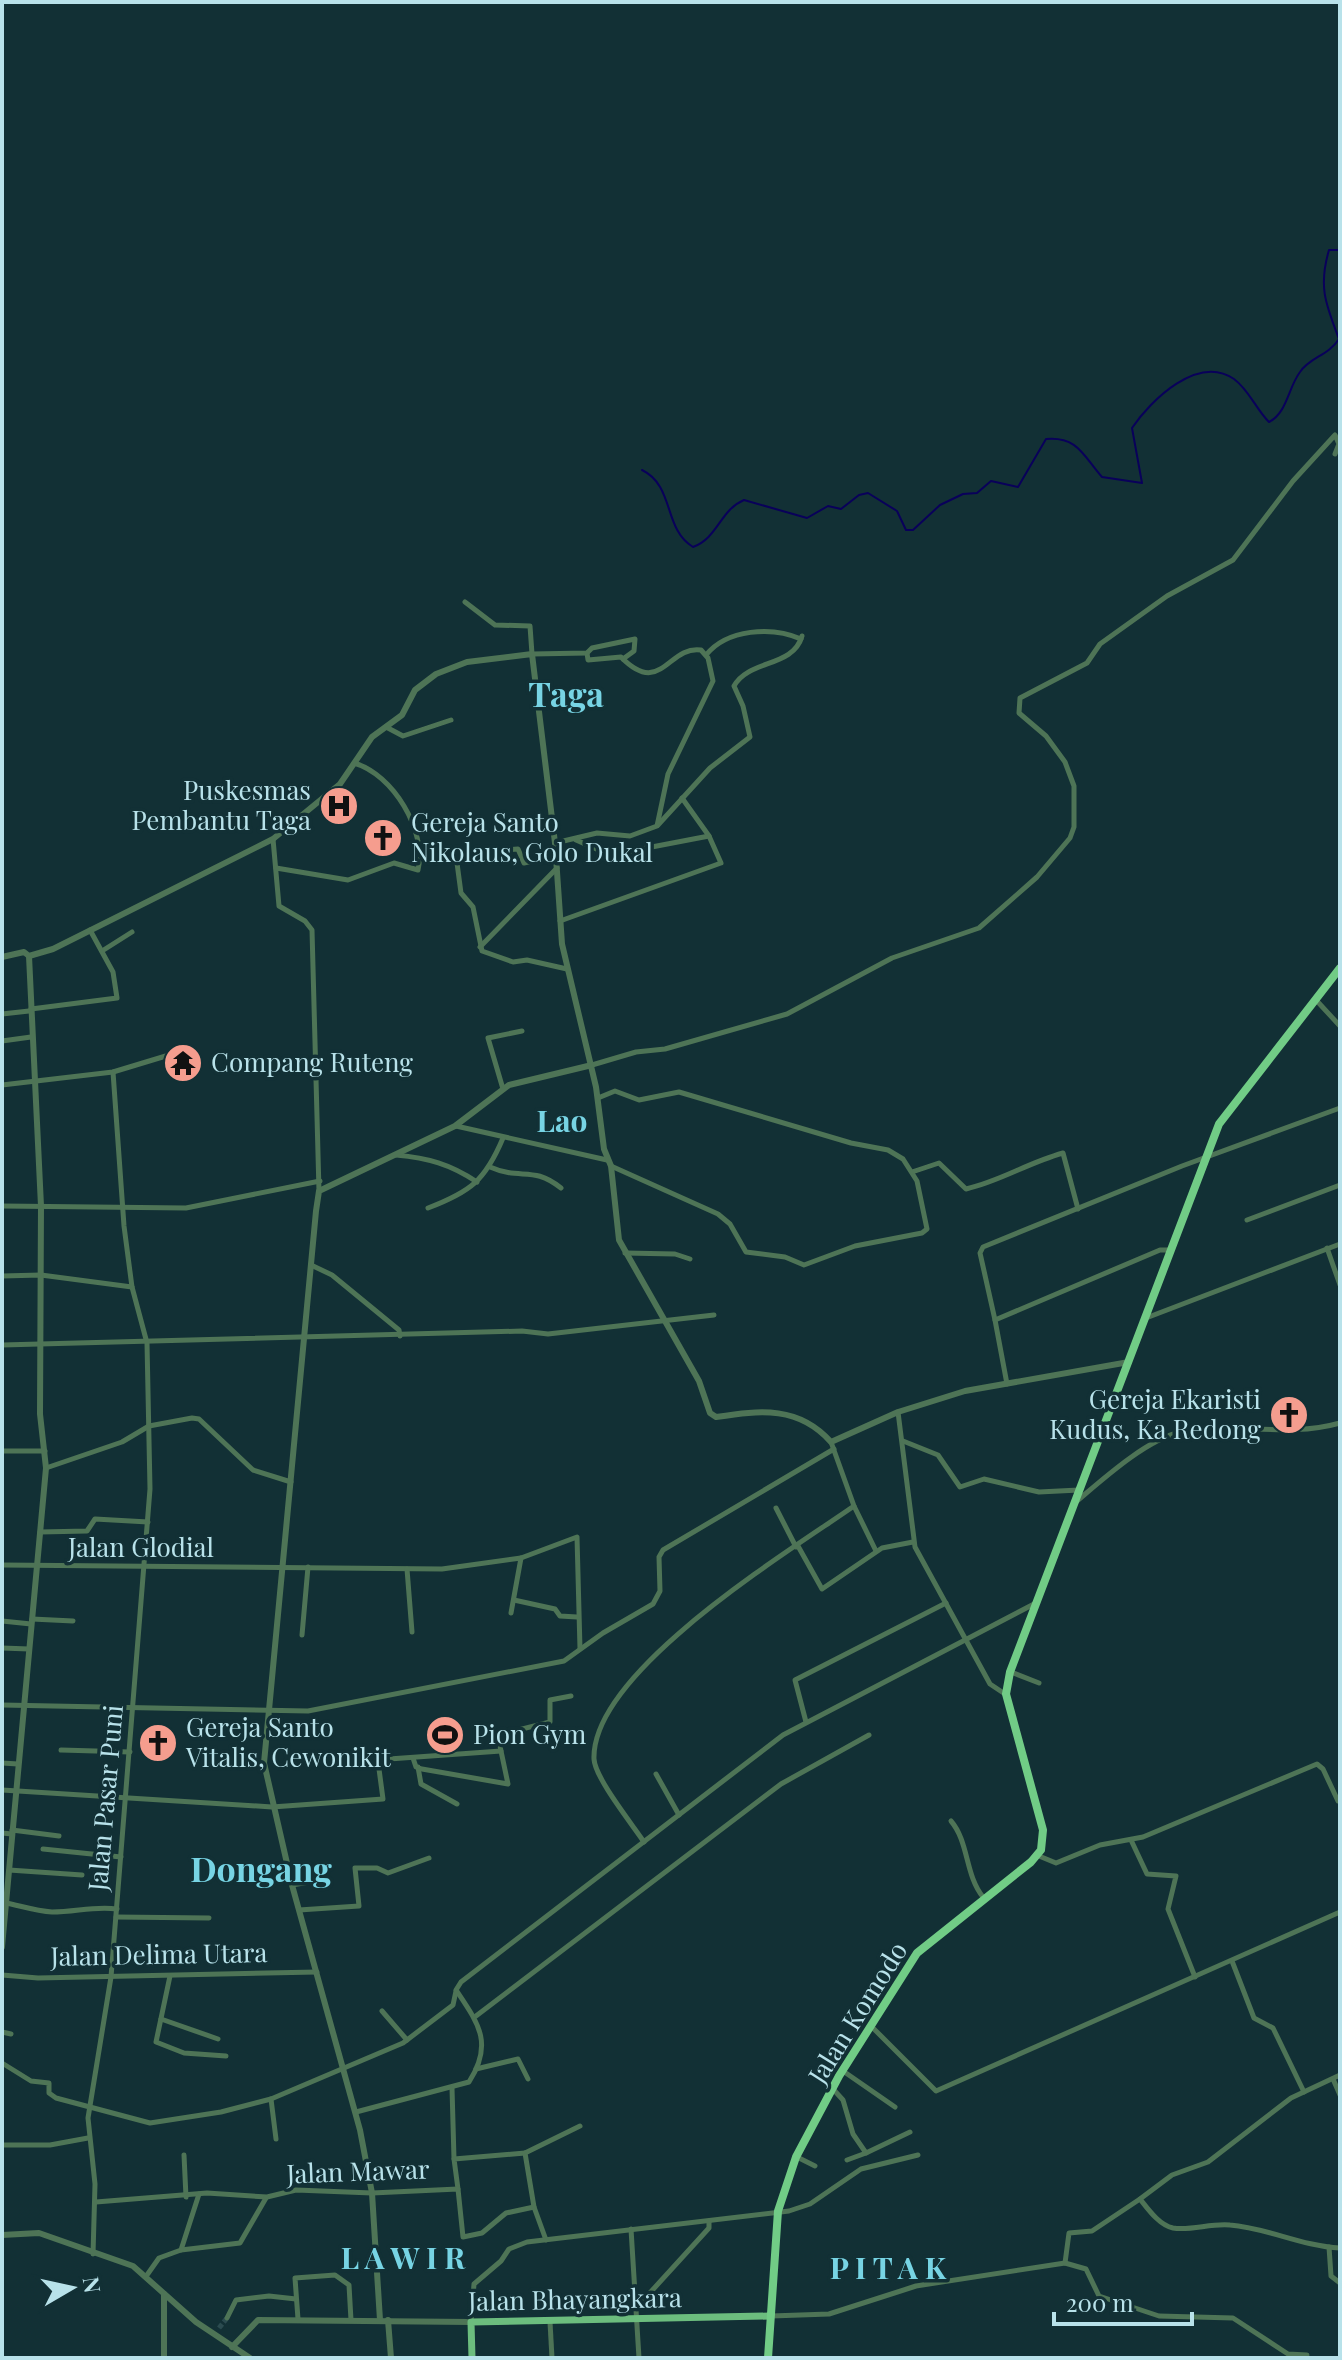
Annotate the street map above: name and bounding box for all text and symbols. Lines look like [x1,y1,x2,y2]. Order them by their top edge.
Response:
district label: Taga [528,670,604,716]
place label: Puskesmas Pembantu Taga [131,772,311,837]
hospital icon: Puskesmas Pembantu Taga [318,785,360,827]
place label: Gereja Santo Nikolaus, Golo Dukal [411,804,653,869]
church icon: Gereja Santo Nikolaus, Golo Dukal [362,817,404,859]
temple icon: Compang Ruteng [162,1042,204,1084]
place label: Compang Ruteng [211,1044,413,1079]
district label: Lao [537,1100,587,1140]
place label: Gereja Ekaristi Kudus, Ka Redong [1049,1381,1261,1446]
church icon: Gereja Ekaristi Kudus, Ka Redong [1268,1394,1310,1436]
street label: Jalan Glodial [67,1529,214,1564]
street label: Jalan Pasar Puni [79,1703,130,1893]
place label: Gereja Santo Vitalis, Cewonikit [185,1709,391,1774]
sports icon: Pion Gym [424,1714,466,1756]
place label: Pion Gym [473,1716,586,1751]
church icon: Gereja Santo Vitalis, Cewonikit [137,1722,179,1764]
district label: Dongang [190,1845,332,1891]
street label: Jalan Delima Utara [49,1934,268,1973]
street label: Jalan Komodo [799,1935,914,2091]
street label: Jalan Mawar [285,2151,430,2191]
district label: L A W I R [341,2237,466,2277]
district label: P I T A K [830,2247,947,2287]
north arrow [32,2248,112,2328]
text: N [77,2275,109,2295]
scale bar [1054,2276,1192,2326]
street label: Jalan Bhayangkara [467,2279,682,2318]
text: 200 m [1066,2286,1134,2318]

